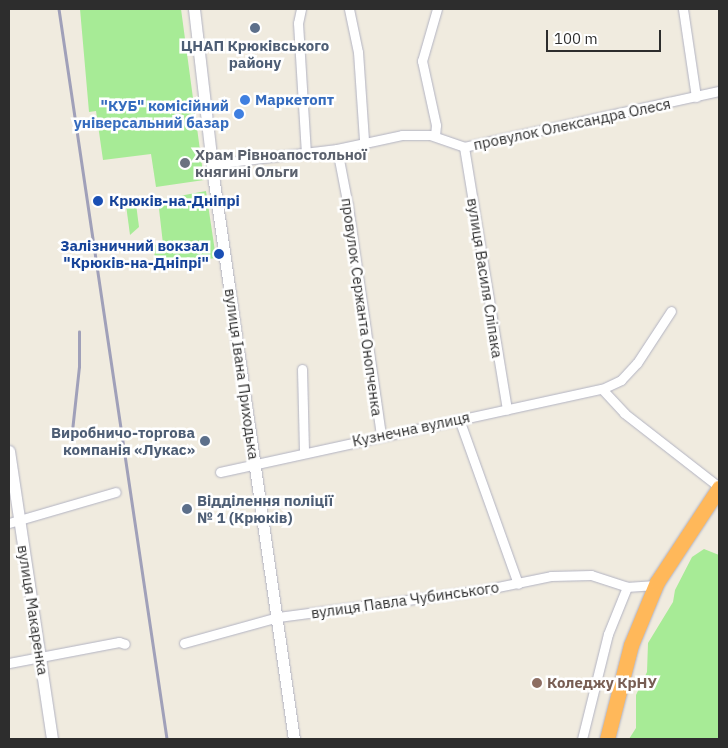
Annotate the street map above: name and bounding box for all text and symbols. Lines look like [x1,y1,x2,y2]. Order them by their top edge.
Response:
scale bar [548,20,663,52]
marker: ЦНАП Крюківського району [249,22,261,34]
text: 100 m [554,29,598,48]
place label: ЦНАП Крюківського району [181,36,329,71]
place label: Маркетопт [255,91,334,109]
marker: Маркетопт [239,94,251,106]
street label: провулок Олександра Олеся [472,94,672,154]
place label: "КУБ" комісійний універсальний базар [74,96,229,131]
marker: "КУБ" комісійний універсальний базар [233,108,245,120]
place label: Храм Рівноапостольної княгині Ольги [195,145,367,180]
marker: Храм Рівноапостольної княгині Ольги [179,157,191,169]
place label: Крюків-на-Дніпрі [109,192,240,210]
marker: Крюків-на-Дніпрі [91,194,105,208]
street label: провулок Сержанта Онопченка [338,197,386,417]
street label: вулиця Василя Сліпака [463,197,507,359]
place label: Залізничний вокзал "Крюкiв-на-Днiпрi" [60,236,209,271]
marker: Залізничний вокзал "Крюкiв-на-Днiпрi" [213,248,225,260]
street label: вулиця Івана Приходька [221,287,263,461]
street label: Кузнечна вулиця [351,408,471,450]
place label: Виробничо-торгова компанія «Лукас» [51,423,195,458]
marker: Виробничо-торгова компанія «Лукас» [199,435,211,447]
place label: Відділення поліції № 1 (Крюків) [197,491,333,526]
marker: Відділення поліції № 1 (Крюків) [181,503,193,515]
street label: вулиця Макаренка [14,544,52,676]
street label: вулиця Павла Чубинського [310,578,500,622]
place label: Коледжу КрНУ [547,674,657,692]
marker: Коледжу КрНУ [531,677,543,689]

